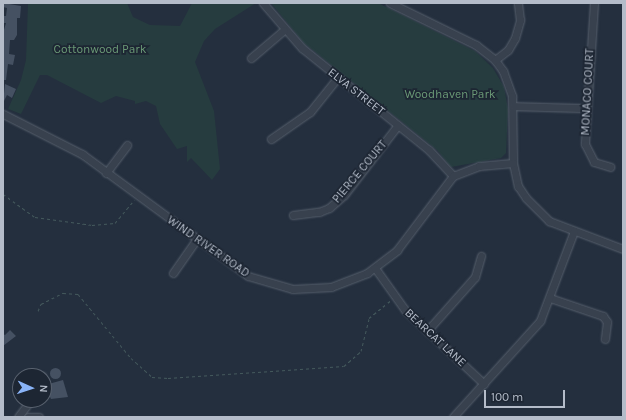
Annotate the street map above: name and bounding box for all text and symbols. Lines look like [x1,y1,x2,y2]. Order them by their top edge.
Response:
park label: Cottonwood Park [54,43,146,57]
street label: MONACO COURT [579,48,597,136]
street label: ELVA STREET [325,65,387,119]
park label: Woodhaven Park [404,88,496,102]
street label: PIERCE COURT [330,138,390,206]
street label: WIND RIVER ROAD [164,213,252,281]
street label: BEARCAT LANE [401,306,469,370]
north arrow [12,368,52,408]
scale bar [486,382,567,408]
text: N [37,384,50,393]
text: 100 m [491,390,523,404]

